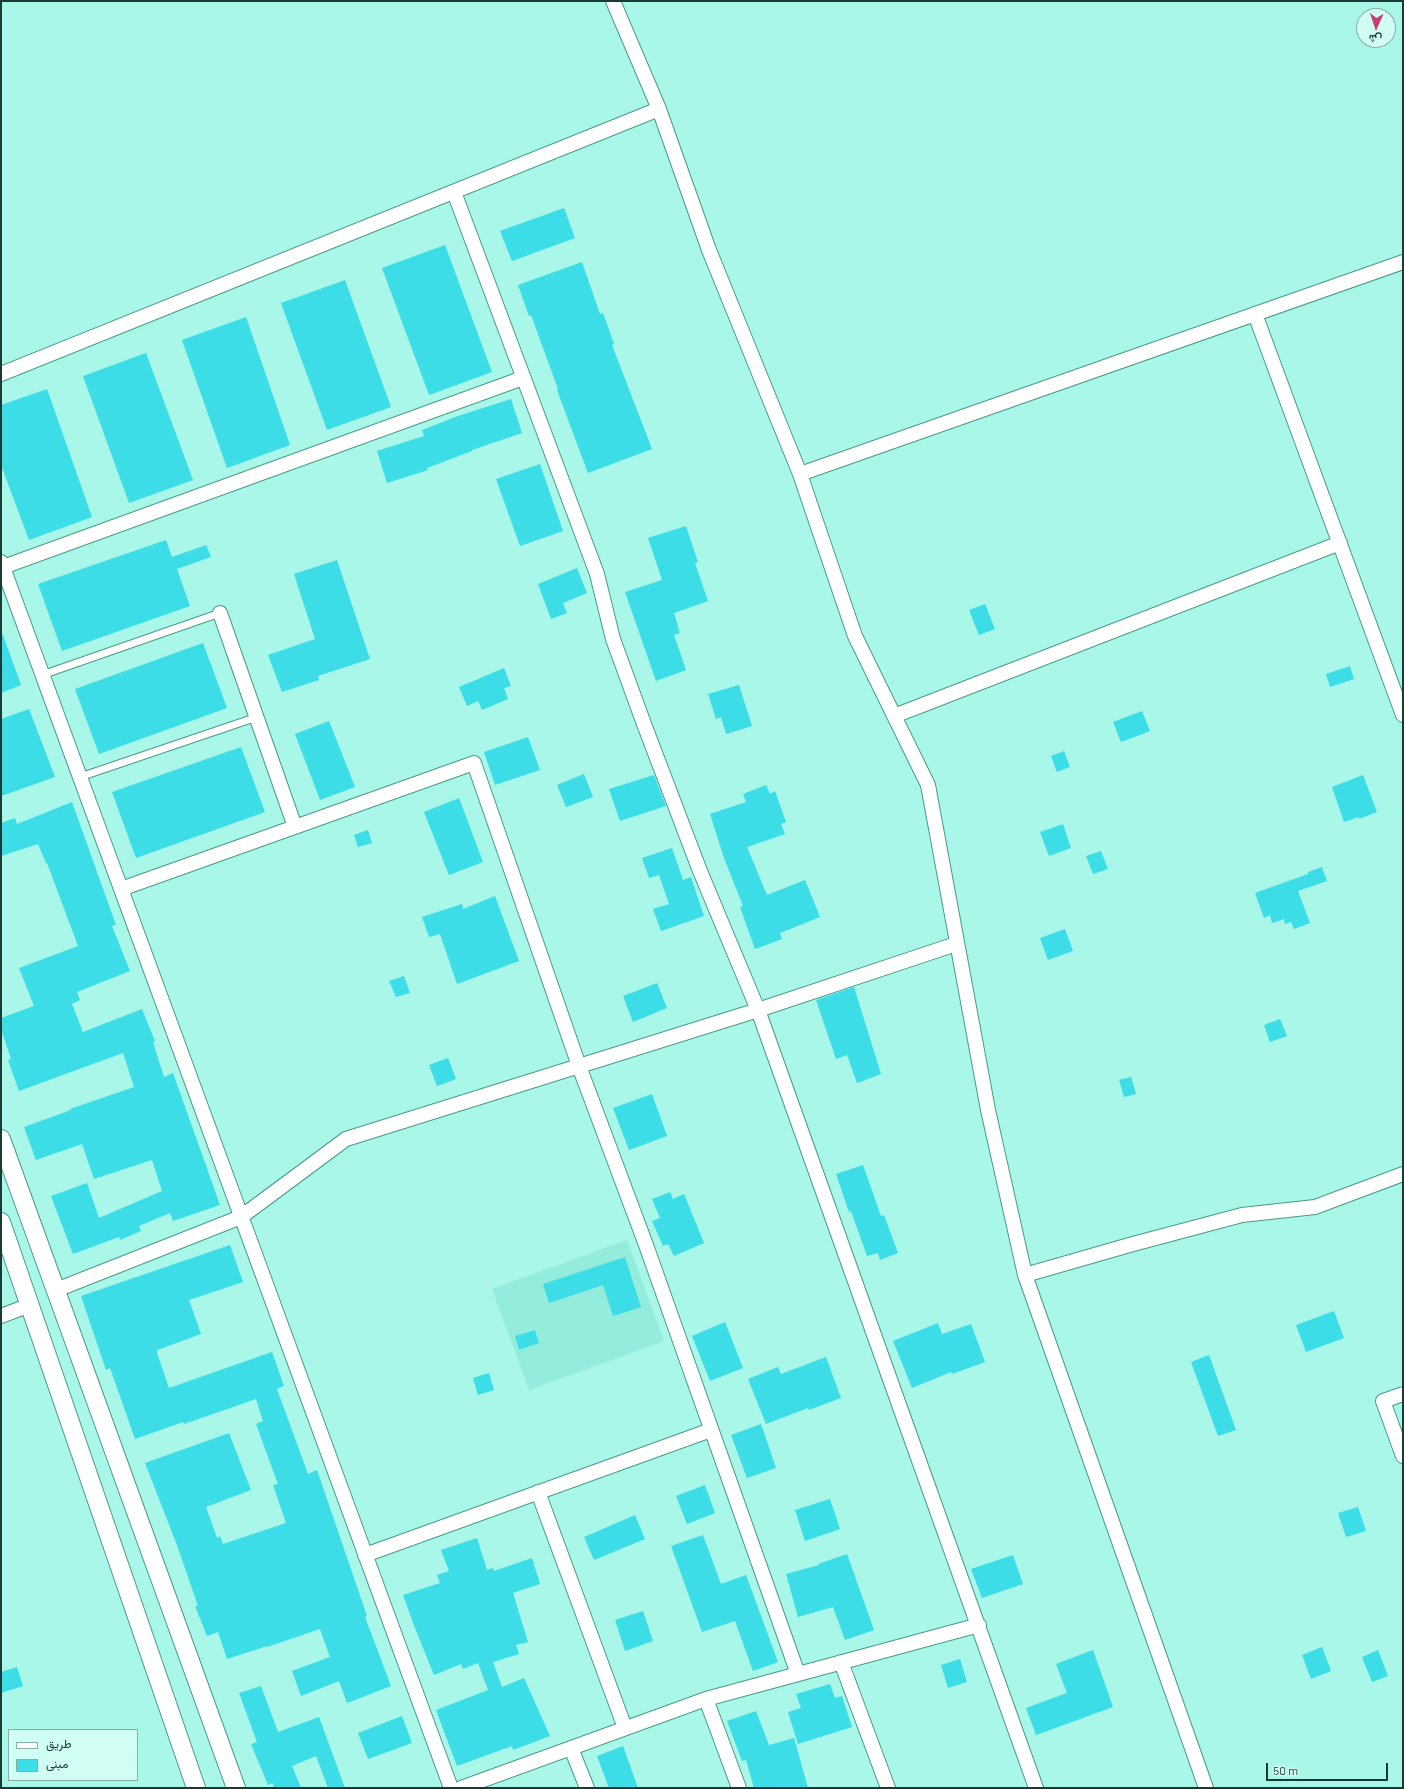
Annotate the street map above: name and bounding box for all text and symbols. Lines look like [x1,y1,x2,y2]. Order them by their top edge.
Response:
north arrow [1356,8,1396,48]
text: ش [1368,33,1382,46]
legend [8,1729,138,1781]
text: طريق [46,1736,71,1750]
scale bar [1268,1755,1390,1781]
text: مبنى [46,1756,68,1770]
text: 50 m [1273,1763,1298,1777]

